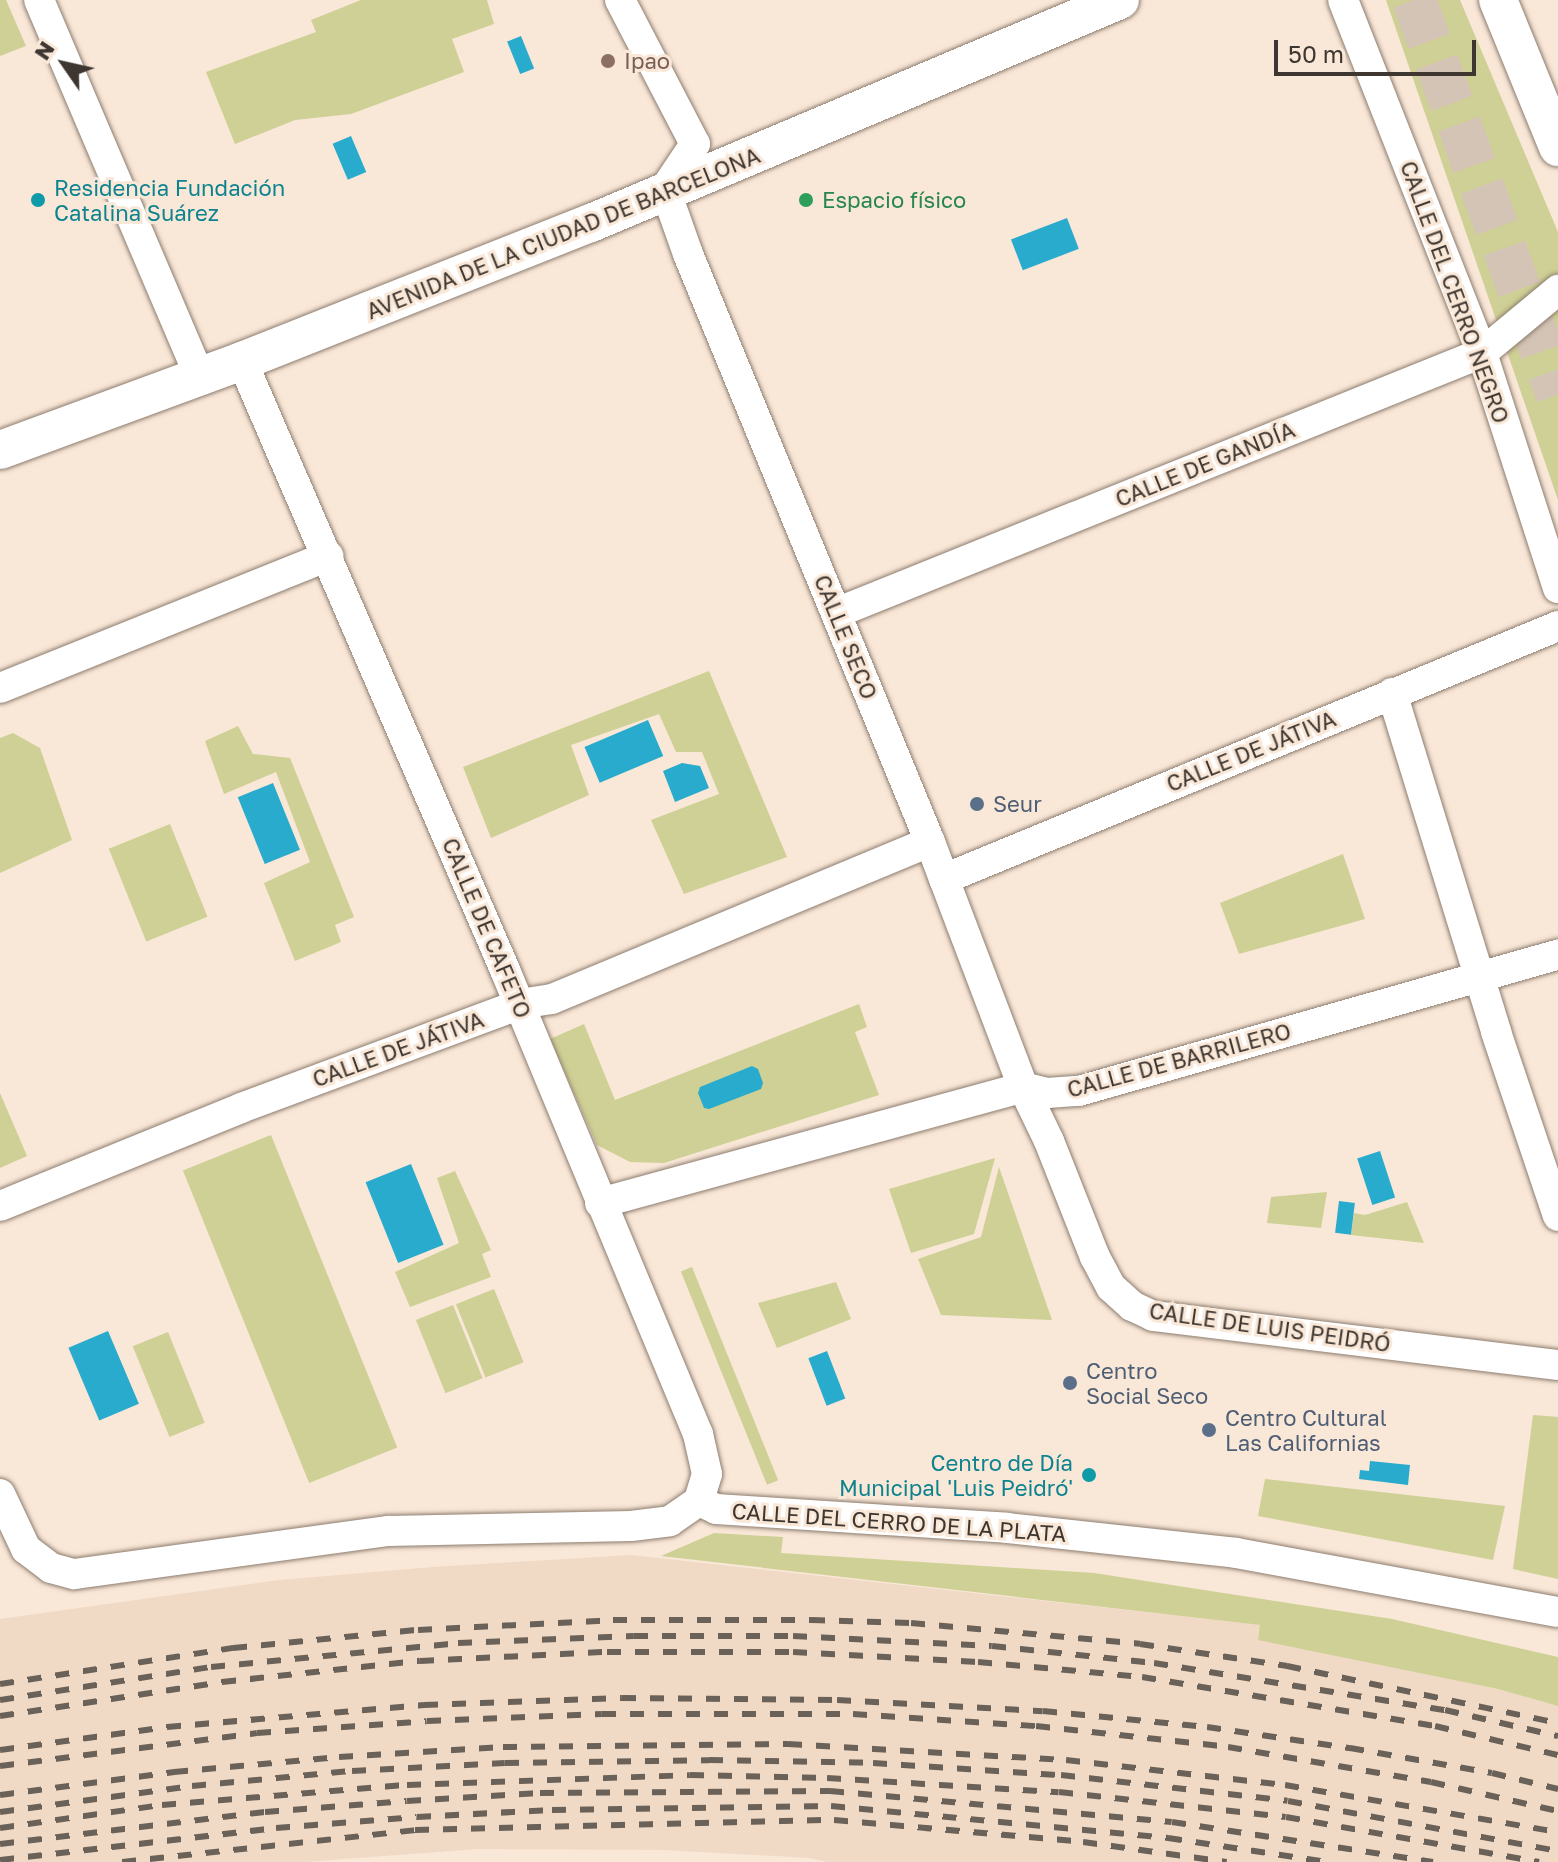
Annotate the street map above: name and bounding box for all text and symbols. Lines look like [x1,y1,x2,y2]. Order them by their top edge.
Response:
north arrow [24,24,104,104]
scale bar [1278,24,1480,74]
text: N [28,36,60,65]
text: 50 m [1288,39,1344,68]
place label: Ipao [624,48,670,74]
marker: Ipao [599,52,617,70]
street label: AVENIDA DE LA CIUDAD DE BARCELONA [362,142,764,324]
street label: CALLE DEL CERRO NEGRO [1395,157,1515,427]
place label: Residencia Fundación Catalina Suárez [54,174,285,226]
place label: Espacio físico [822,187,966,213]
marker: Residencia Fundación Catalina Suárez [29,191,47,209]
marker: Espacio físico [797,191,815,209]
street label: CALLE DE GANDÍA [1111,416,1299,512]
street label: CALLE SECO [809,571,883,703]
street label: CALLE DE JÁTIVA [1163,705,1339,797]
place label: Seur [993,791,1042,817]
marker: Seur [968,795,986,813]
street label: CALLE DE CAFETO [437,834,537,1022]
street label: CALLE DE JÁTIVA [309,1006,487,1092]
street label: CALLE DE BARRILERO [1064,1017,1294,1103]
street label: CALLE DE LUIS PEIDRÓ [1148,1297,1392,1357]
place label: Centro Social Seco [1086,1357,1208,1408]
marker: Centro Social Seco [1061,1374,1079,1392]
place label: Centro Cultural Las Californias [1225,1404,1387,1456]
marker: Centro Cultural Las Californias [1200,1421,1218,1439]
place label: Centro de Día Municipal 'Luis Peidró' [839,1449,1073,1500]
marker: Centro de Día Municipal 'Luis Peidró' [1080,1466,1098,1484]
street label: CALLE DEL CERRO DE LA PLATA [731,1497,1067,1547]

